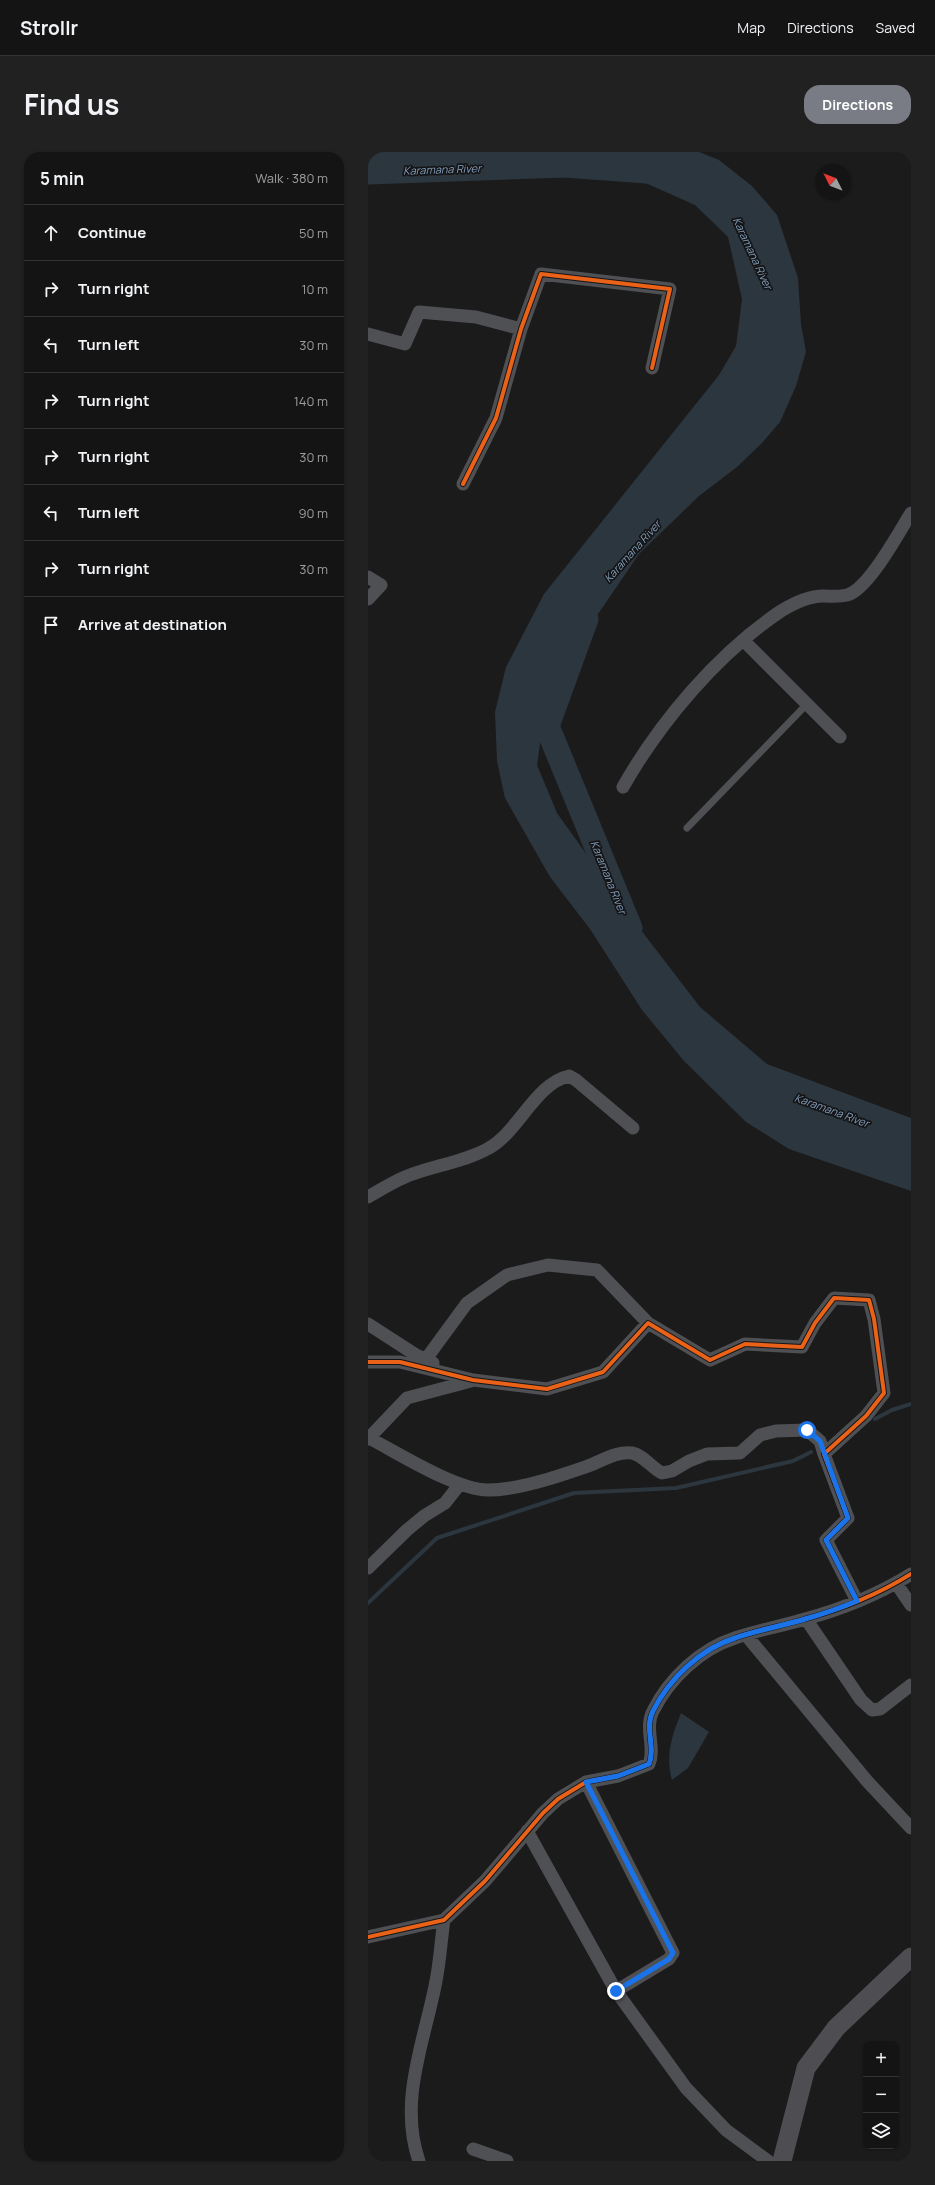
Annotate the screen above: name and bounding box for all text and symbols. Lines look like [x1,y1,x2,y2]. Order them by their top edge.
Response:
text: Strollr [20,15,78,41]
text: Map [737,18,765,37]
text: Directions [787,18,854,37]
text: Saved [876,18,915,37]
text: Find us [24,85,119,123]
button: Directions [804,85,911,124]
water label: Karamana River [403,160,483,178]
north arrow [815,164,851,200]
text: 5 min [40,167,84,190]
text: Walk · 380 m [255,169,328,187]
water label: Karamana River [730,214,777,293]
icon: ahead [40,222,62,244]
text: Continue [78,222,146,243]
text: 50 m [299,224,328,242]
icon: right [40,278,62,300]
text: Turn right [78,278,149,299]
text: 10 m [301,280,328,298]
icon: left [40,334,62,356]
text: Turn left [78,334,140,355]
text: 30 m [299,336,328,354]
icon: right [40,390,62,412]
text: Turn right [78,390,149,411]
text: 140 m [294,392,328,410]
icon: right [40,446,62,468]
text: Turn right [78,446,149,467]
text: 30 m [299,448,328,466]
icon: left [40,502,62,524]
text: Turn left [78,502,140,523]
text: 90 m [298,504,328,522]
water label: Karamana River [600,515,665,585]
icon: right [40,558,62,580]
text: Turn right [78,558,149,579]
text: 30 m [299,560,328,578]
icon: arrive [40,614,62,636]
text: Arrive at destination [78,614,227,635]
water label: Karamana River [587,838,631,918]
water label: Karamana River [793,1090,873,1131]
route start [798,1421,816,1439]
route end [607,1982,625,2000]
map controls [863,2041,899,2149]
button: + [863,2041,899,2077]
button: − [863,2077,899,2113]
button: layers [863,2113,899,2149]

